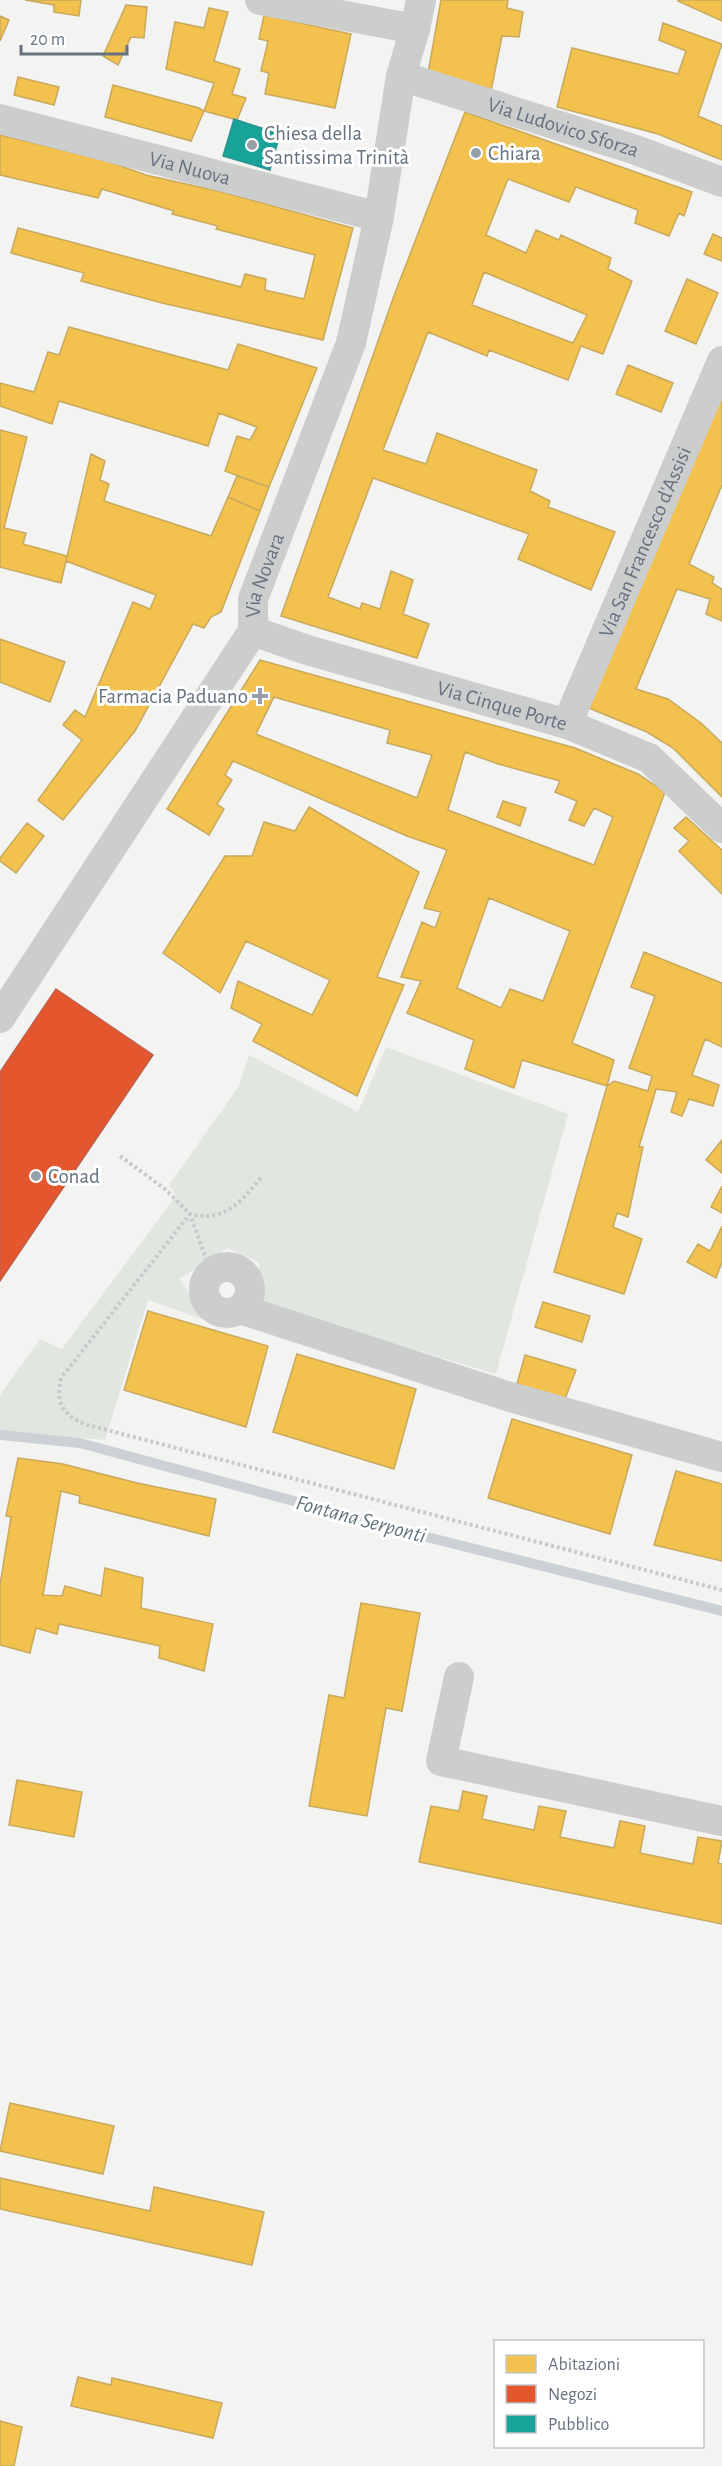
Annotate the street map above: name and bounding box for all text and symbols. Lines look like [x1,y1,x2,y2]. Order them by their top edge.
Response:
scale bar [21,18,128,56]
text: 20 m [30,31,65,49]
street label: Via Ludovico Sforza [485,93,642,161]
place label: Chiesa della Santissima Trinità [264,123,410,168]
marker: Chiesa della Santissima Trinità [245,138,259,152]
place label: Chiara [488,143,541,164]
marker: Chiara [469,146,483,160]
street label: Via Nuova [147,147,233,189]
street label: Via San Francesco d'Assisi [595,444,695,640]
street label: Via Novara [243,530,288,618]
street label: Via Cinque Porte [434,677,570,734]
place label: Farmacia Paduano [98,686,248,707]
marker: Farmacia Paduano [253,689,267,703]
place label: Conad [48,1166,100,1187]
marker: Conad [29,1169,43,1183]
water label: Fontana Serponti [293,1491,428,1548]
legend [494,2340,704,2448]
text: Abitazioni [548,2356,620,2374]
text: Negozi [548,2386,597,2404]
text: Pubblico [548,2416,610,2434]

